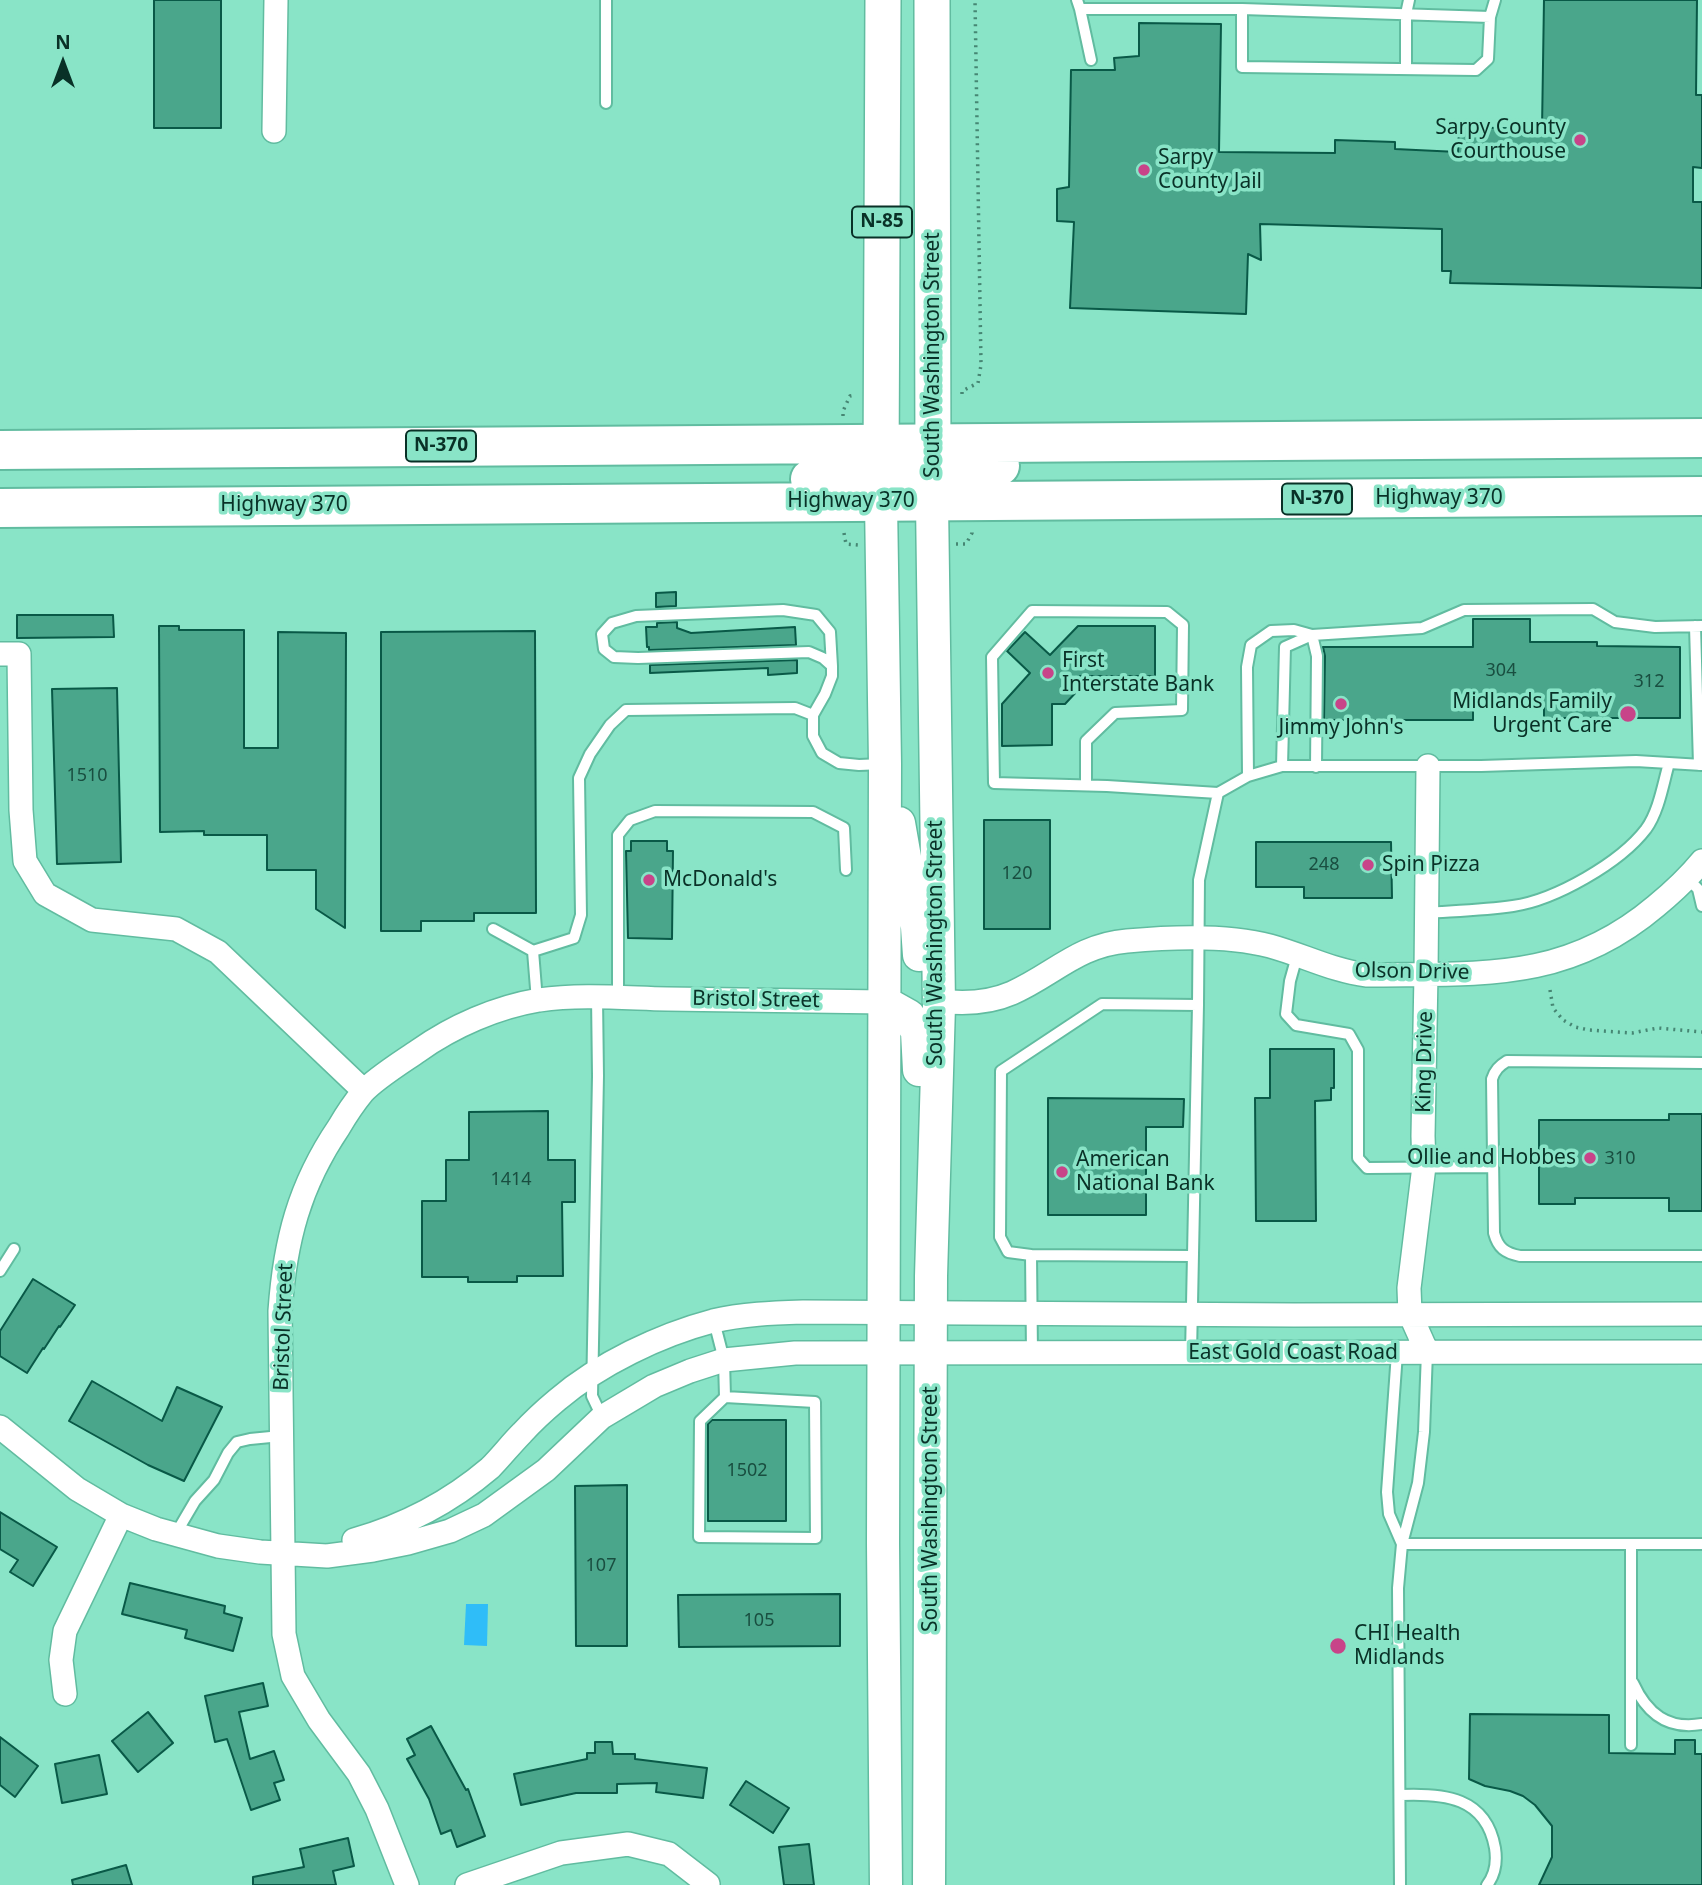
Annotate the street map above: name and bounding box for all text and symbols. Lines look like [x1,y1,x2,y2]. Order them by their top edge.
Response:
north arrow [28,28,98,98]
text: N [55,29,71,55]
place label: Sarpy County Courthouse [1435,115,1566,165]
marker: Sarpy County Courthouse [1572,132,1588,148]
place label: Sarpy County Jail [1158,145,1262,195]
marker: Sarpy County Jail [1136,162,1152,178]
road number: N-85 [852,206,912,238]
street label: South Washington Street [920,232,946,478]
road number: N-370 [406,430,476,462]
road number: N-370 [1282,484,1352,514]
street label: Highway 370 [1375,485,1503,511]
street label: Highway 370 [787,488,915,514]
street label: Highway 370 [220,492,348,518]
place label: First Interstate Bank [1062,648,1214,698]
house number: 304 [1486,660,1516,682]
marker: First Interstate Bank [1040,665,1056,681]
house number: 312 [1634,671,1664,693]
place label: Midlands Family Urgent Care [1452,689,1612,739]
marker: Jimmy John's [1333,696,1349,712]
marker: Midlands Family Urgent Care [1618,704,1638,724]
place label: Jimmy John's [1279,715,1403,741]
house number: 1510 [66,765,108,787]
street label: South Washington Street [923,820,949,1066]
place label: Spin Pizza [1382,852,1480,878]
house number: 248 [1309,854,1339,876]
marker: Spin Pizza [1360,857,1376,873]
house number: 120 [1002,863,1032,885]
place label: McDonald's [663,867,777,893]
marker: McDonald's [641,872,657,888]
street label: Olson Drive [1354,958,1470,986]
street label: Bristol Street [692,986,820,1014]
street label: King Drive [1412,1011,1438,1113]
place label: Ollie and Hobbes [1407,1145,1576,1171]
place label: American National Bank [1076,1147,1215,1197]
house number: 310 [1605,1148,1635,1170]
marker: Ollie and Hobbes [1582,1150,1598,1166]
marker: American National Bank [1054,1164,1070,1180]
house number: 1414 [490,1169,532,1191]
street label: Bristol Street [269,1263,299,1391]
street label: East Gold Coast Road [1188,1340,1398,1366]
street label: South Washington Street [918,1386,944,1632]
house number: 1502 [726,1460,768,1482]
house number: 107 [586,1555,616,1577]
house number: 105 [744,1610,774,1632]
place label: CHI Health Midlands [1354,1621,1461,1671]
marker: CHI Health Midlands [1328,1636,1348,1656]

